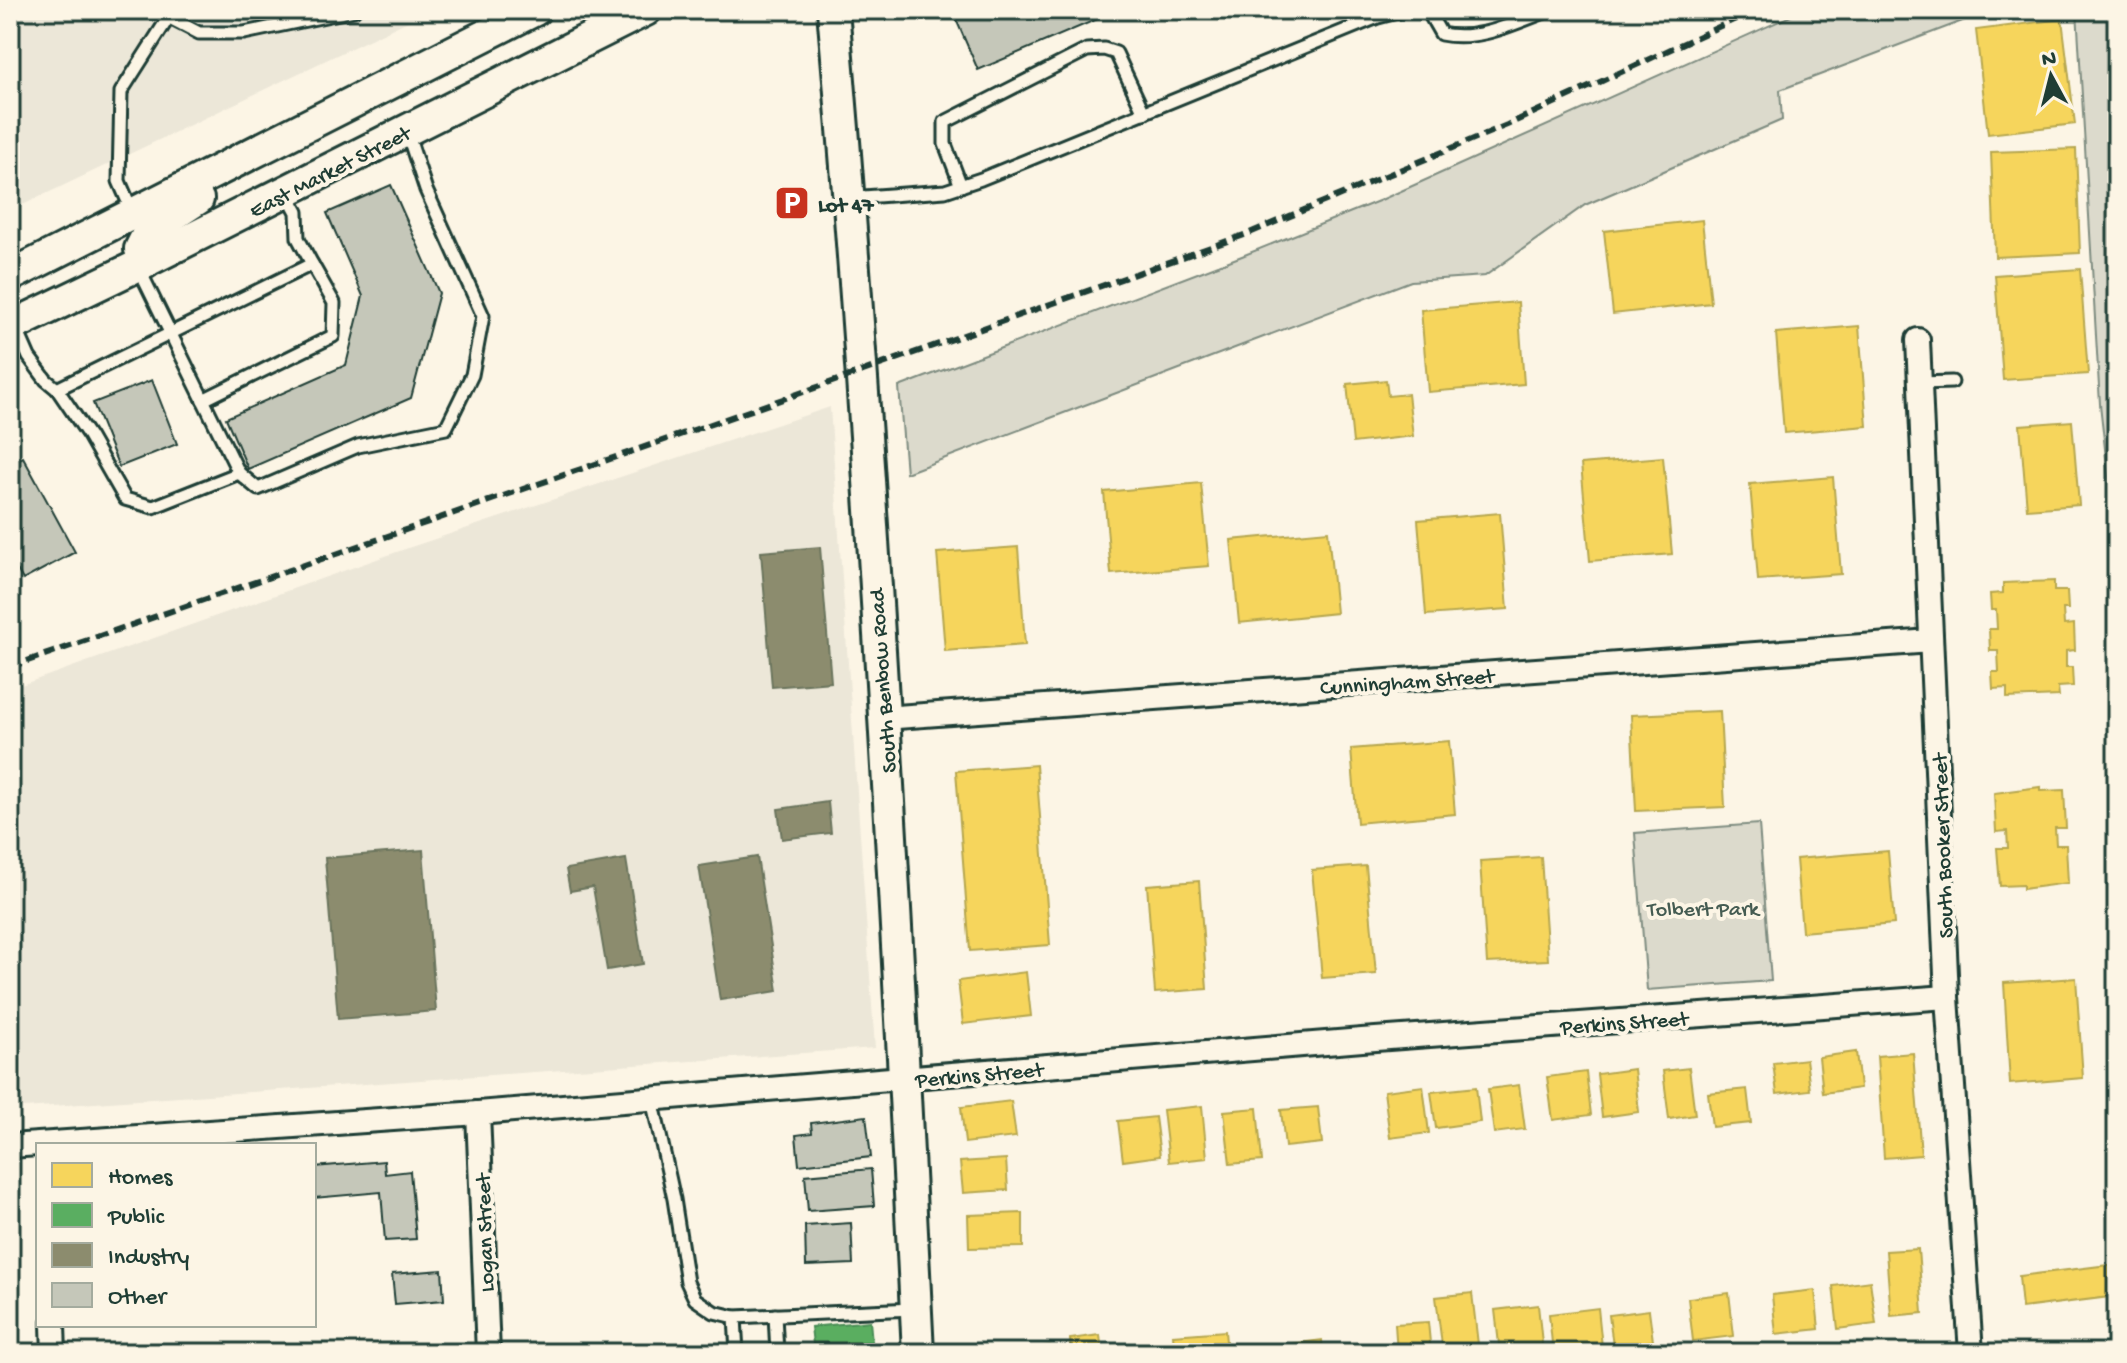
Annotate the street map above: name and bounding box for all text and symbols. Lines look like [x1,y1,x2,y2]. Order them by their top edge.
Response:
north arrow [2011,36,2091,116]
text: N [2040,46,2058,74]
street label: East Market Street [246,121,418,225]
parking icon: Lot 47 [773,184,811,222]
place label: Lot 47 [818,194,875,220]
street label: South Benbow Road [865,586,904,774]
street label: Cunningham Street [1319,665,1497,703]
street label: South Booker Street [1929,751,1961,939]
park label: Tolbert Park [1645,898,1761,924]
street label: Perkins Street [1558,1007,1691,1043]
street label: Perkins Street [913,1058,1046,1096]
legend [36,1143,316,1327]
text: Homes [108,1164,174,1193]
street label: Logan Street [472,1171,502,1293]
text: Public [107,1204,165,1233]
text: Industry [108,1244,190,1273]
text: Other [108,1284,169,1313]

